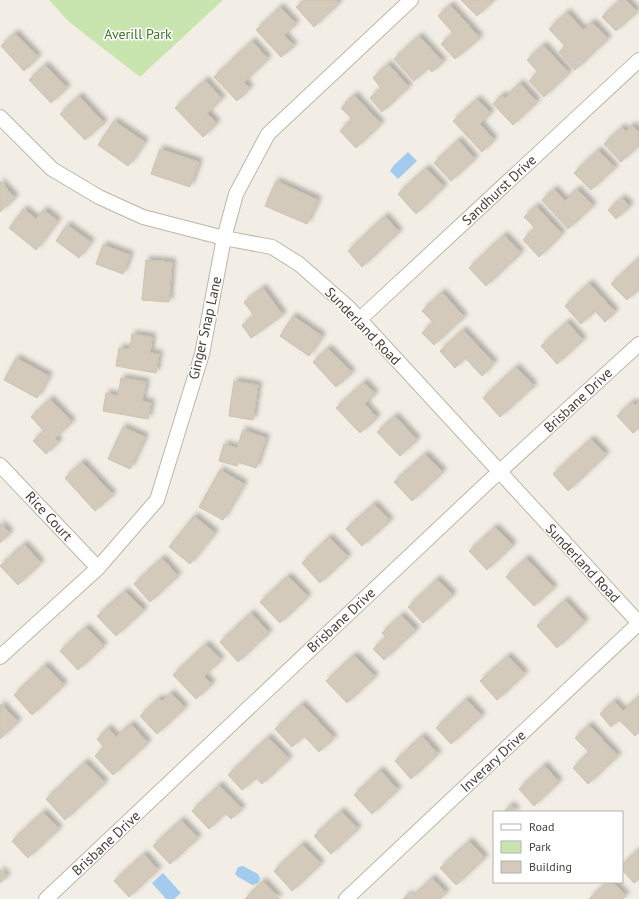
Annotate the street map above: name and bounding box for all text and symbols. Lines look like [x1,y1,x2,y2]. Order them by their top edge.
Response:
park label: Averill Park [104,25,172,43]
street label: Sandhurst Drive [458,151,540,229]
street label: Ginger Snap Lane [184,275,226,381]
street label: Sunderland Road [321,283,405,369]
street label: Brisbane Drive [540,364,616,436]
street label: Rice Court [21,487,77,545]
street label: Sunderland Road [542,520,624,606]
street label: Brisbane Drive [303,584,379,656]
street label: Inverary Drive [456,726,530,796]
street label: Brisbane Drive [68,807,144,879]
legend [493,811,623,883]
text: Road [529,819,554,834]
text: Park [529,839,551,854]
text: Building [529,859,572,874]

